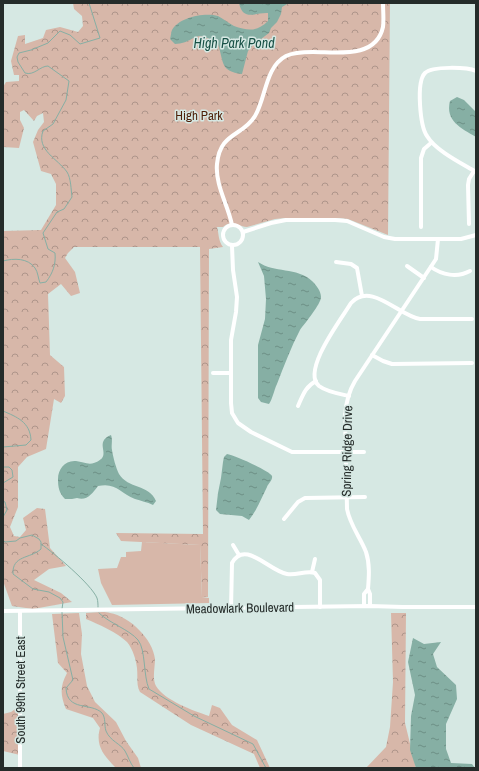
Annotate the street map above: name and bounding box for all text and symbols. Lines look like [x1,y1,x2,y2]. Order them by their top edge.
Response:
water label: High Park Pond [193,34,275,52]
park label: High Park [175,107,223,124]
street label: Spring Ridge Drive [338,405,356,497]
street label: Meadowlark Boulevard [186,599,294,617]
street label: South 99th Street East [12,636,29,744]

